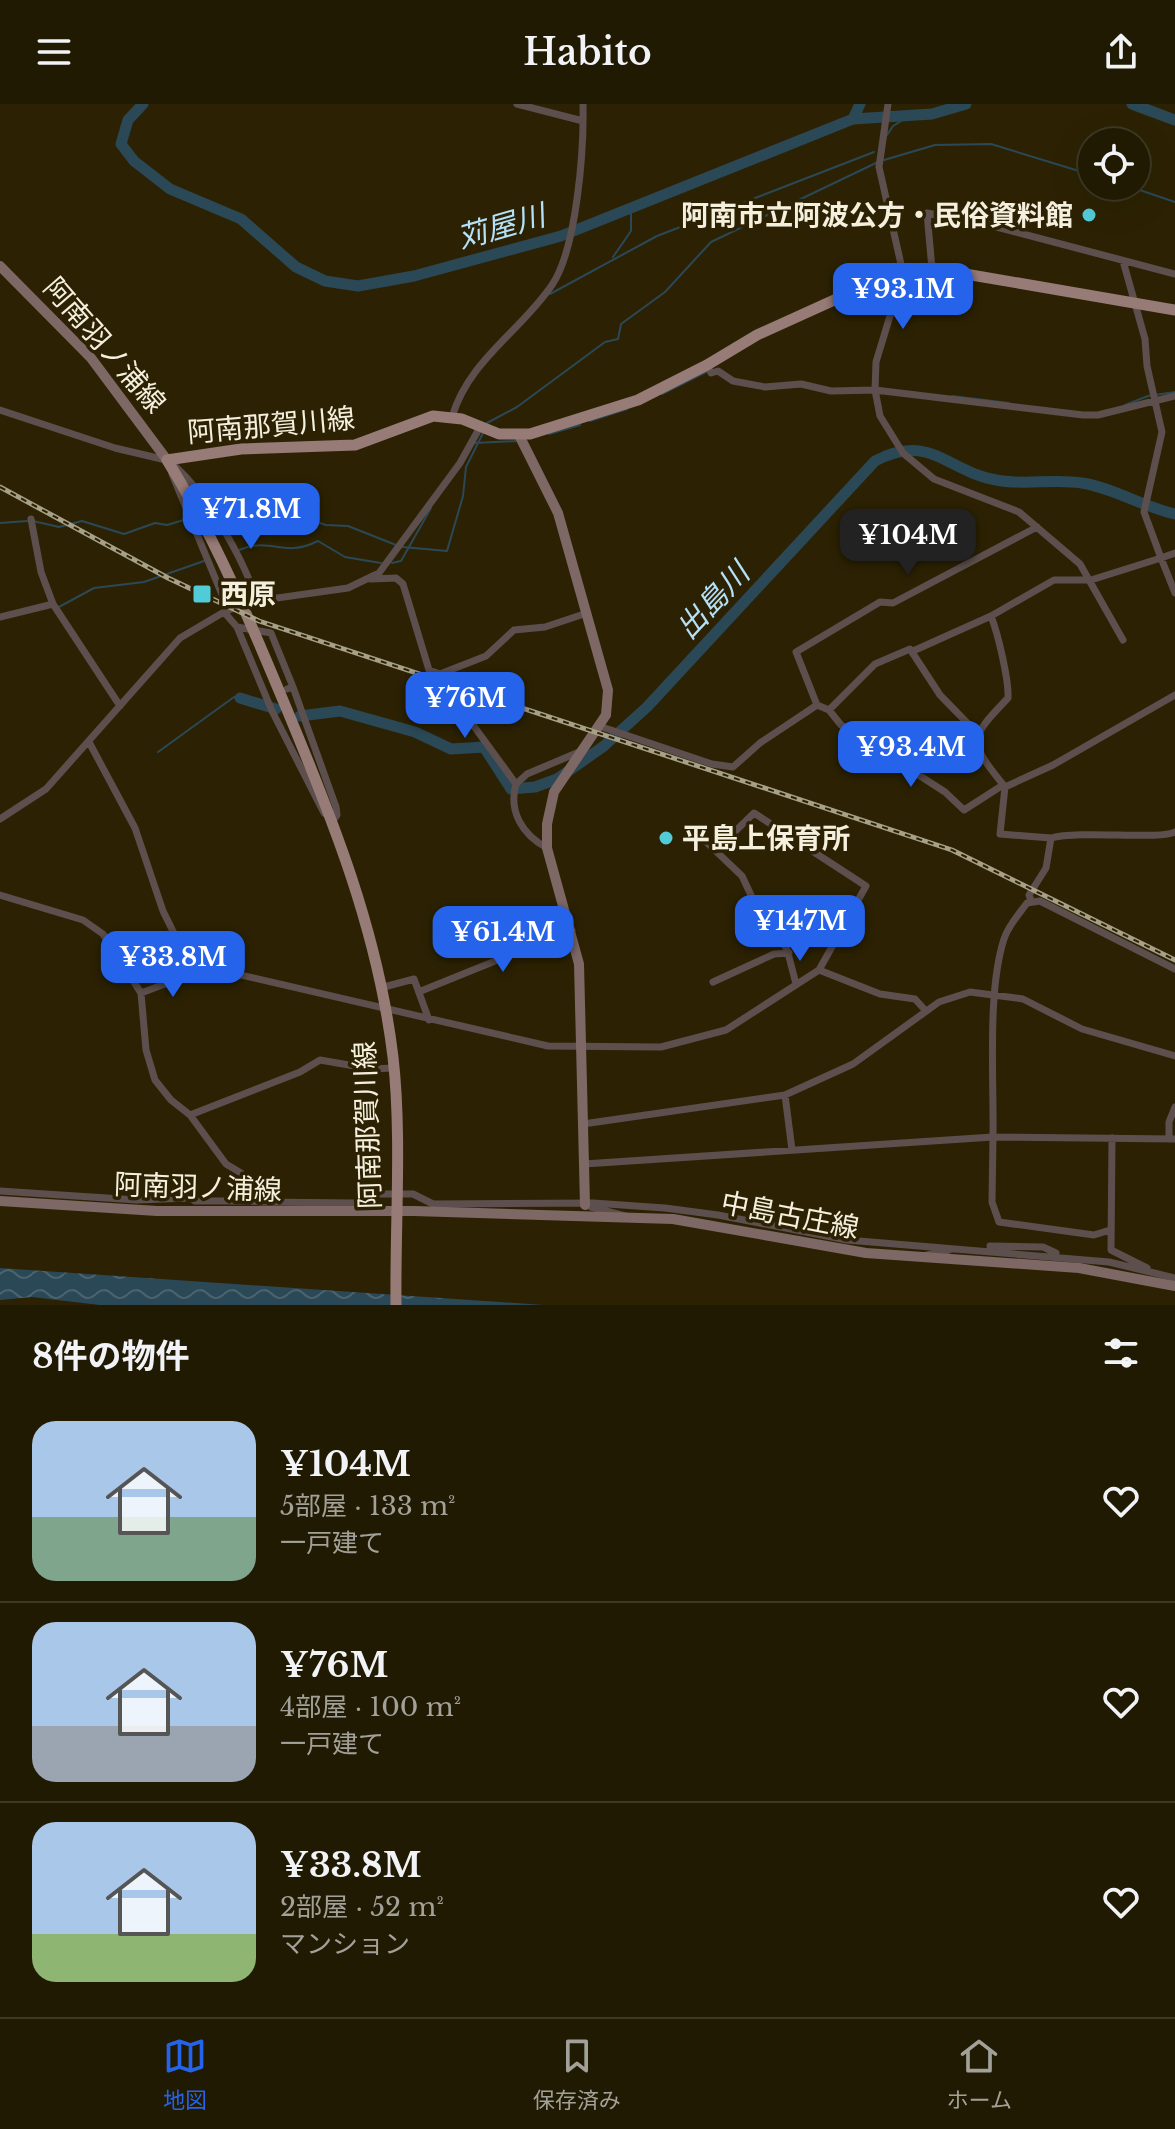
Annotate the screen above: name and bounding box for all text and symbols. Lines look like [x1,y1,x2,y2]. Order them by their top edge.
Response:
icon: menu [32,30,76,74]
text: Habito [523,30,652,75]
icon: share [1099,30,1143,74]
map controls [1078,128,1150,200]
button: locate [1078,128,1150,200]
water label: 苅屋川 [453,196,552,257]
place label: 阿南市立阿波公方・民俗資料館 [681,198,1073,233]
marker: 阿南市立阿波公方・民俗資料館 [1080,206,1098,224]
pin: ¥93.1M [838,263,968,331]
street label: 阿南羽ノ浦線 [36,270,173,420]
text: ¥93.1M [851,273,955,305]
street label: 阿南那賀川線 [186,401,356,450]
pin: ¥71.8M [186,483,316,551]
text: ¥71.8M [201,493,301,525]
pin: ¥104M [852,509,964,577]
text: ¥104M [858,519,958,551]
water label: 出島川 [668,553,759,646]
place label: 西原 [220,577,276,612]
marker: 西原 [191,583,213,605]
pin: ¥76M [418,672,512,740]
text: ¥76M [424,682,506,714]
pin: ¥93.4M [846,721,976,789]
text: ¥93.4M [856,731,966,763]
place label: 平島上保育所 [682,821,850,856]
marker: 平島上保育所 [657,829,675,847]
pin: ¥147M [744,895,856,963]
text: ¥147M [753,905,847,937]
pin: ¥61.4M [438,906,568,974]
text: ¥61.4M [451,916,555,948]
pin: ¥33.8M [108,931,238,999]
text: ¥33.8M [119,941,227,973]
street label: 阿南那賀川線 [347,1040,388,1210]
street label: 阿南羽ノ浦線 [113,1167,283,1208]
street label: 中島古庄線 [718,1185,862,1246]
icon: filters [1099,1331,1143,1375]
text: 8件の物件 [32,1335,190,1377]
text: ¥104M [280,1443,411,1485]
icon: home [96,1453,192,1549]
icon: heart [1099,1479,1143,1523]
text: 5部屋 · 133 m² [280,1490,456,1522]
text: 一戸建て [280,1527,384,1559]
text: ¥76M [280,1644,388,1686]
icon: home [96,1654,192,1750]
icon: heart [1099,1680,1143,1724]
text: 4部屋 · 100 m² [280,1691,461,1723]
text: 一戸建て [280,1728,384,1760]
text: ¥33.8M [280,1844,422,1886]
icon: home [96,1854,192,1950]
icon: heart [1099,1880,1143,1924]
text: 2部屋 · 52 m² [280,1891,444,1923]
text: マンション [280,1928,410,1960]
tab: 地図 [163,2034,207,2114]
tab: 保存済み [533,2034,621,2114]
tab: ホーム [947,2034,1012,2114]

